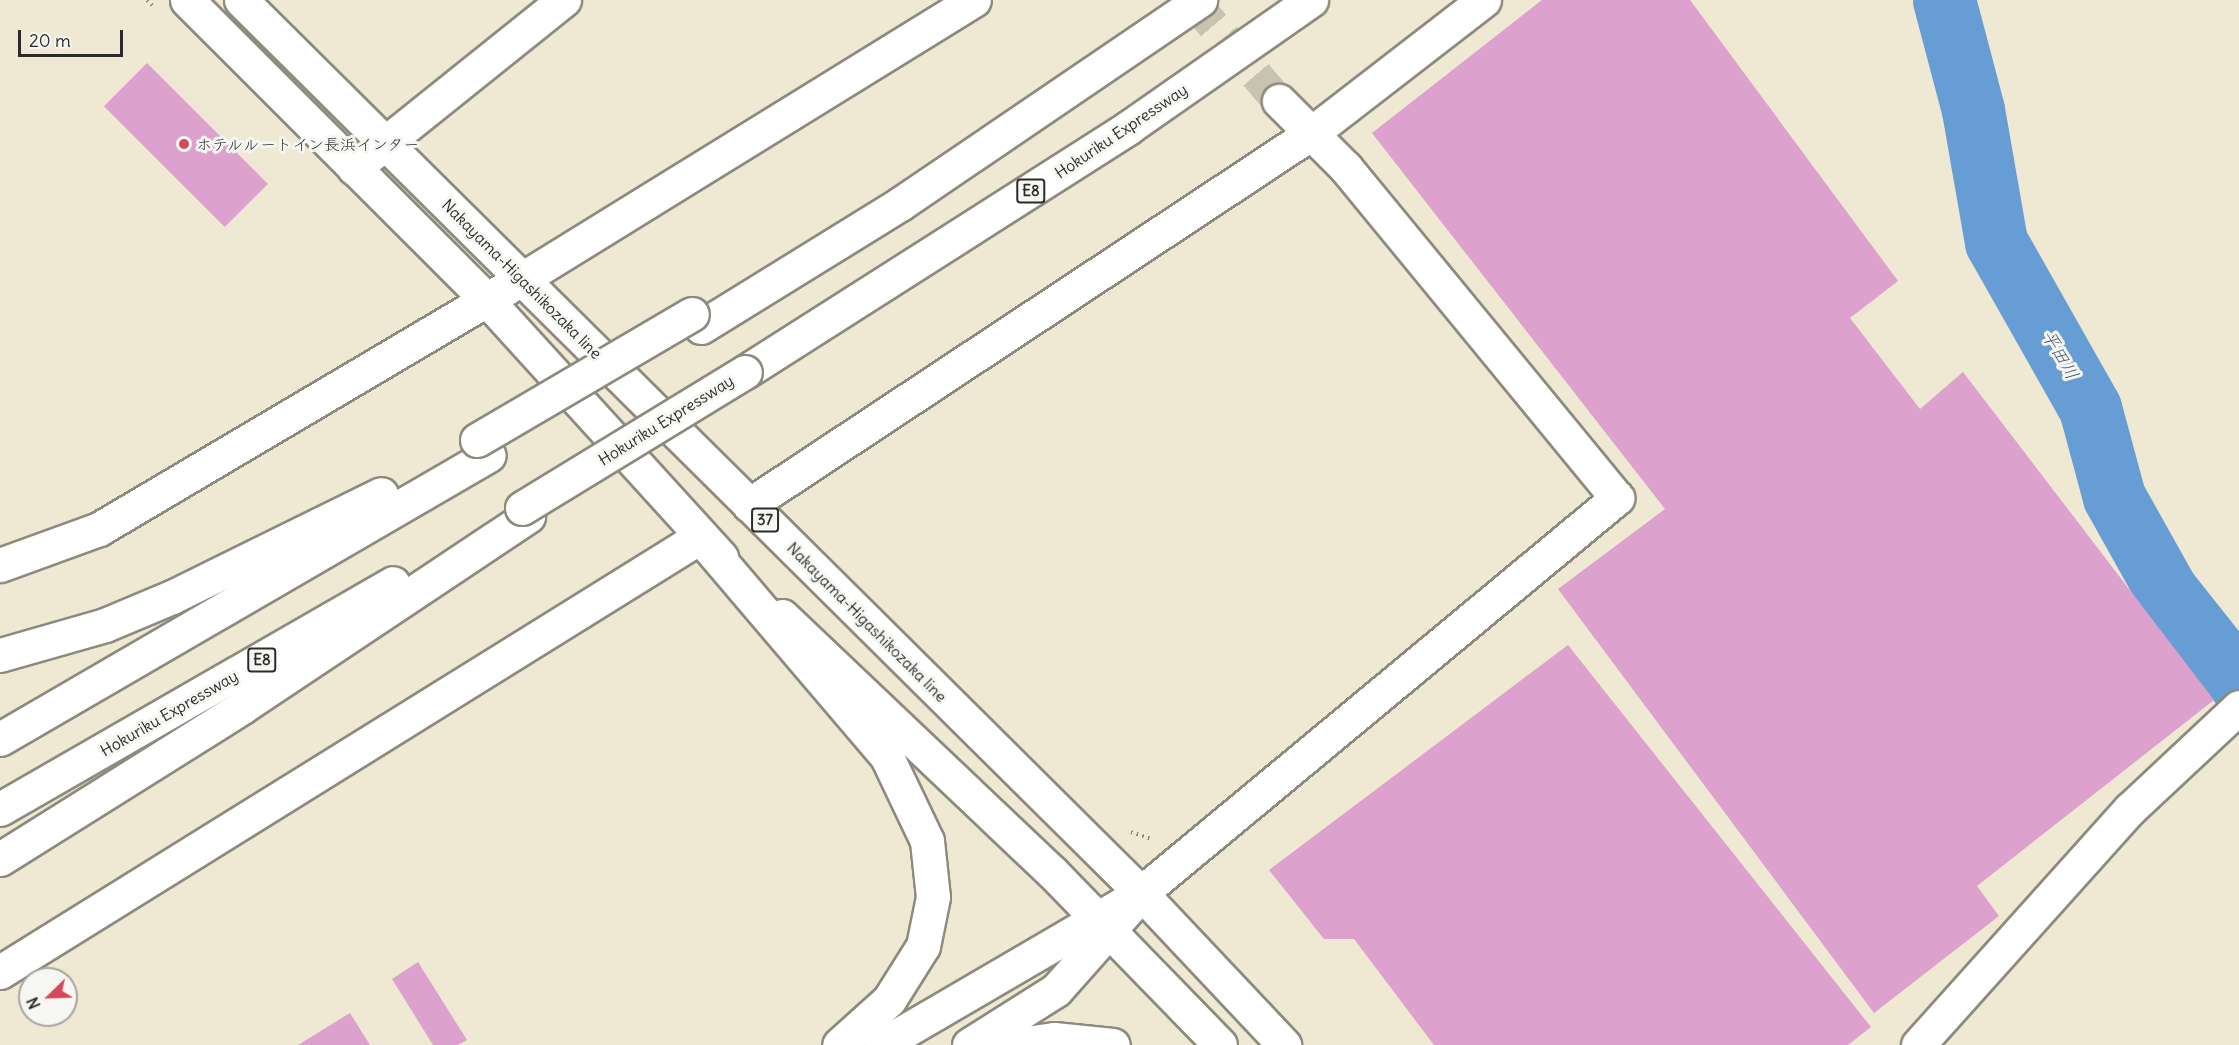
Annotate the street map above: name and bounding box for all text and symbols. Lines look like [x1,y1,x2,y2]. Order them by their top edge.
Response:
scale bar [21,18,126,56]
text: 20 m [29,29,71,52]
street label: Hokuriku Expressway [1051,80,1191,182]
place label: ホテルルートイン長浜インター [196,134,421,154]
marker: ホテルルートイン長浜インター [177,137,191,151]
road number: E8 [1016,179,1046,203]
street label: Nakayama-Higashikozaka line [438,195,606,363]
water label: 平田川 [2037,326,2083,384]
street label: Hokuriku Expressway [595,371,737,469]
road number: 37 [750,508,780,532]
street label: Nakayama-Higashikozaka line [783,538,951,706]
road number: E8 [247,648,277,672]
street label: Hokuriku Expressway [97,666,241,760]
north arrow [18,967,78,1027]
text: N [22,994,45,1012]

